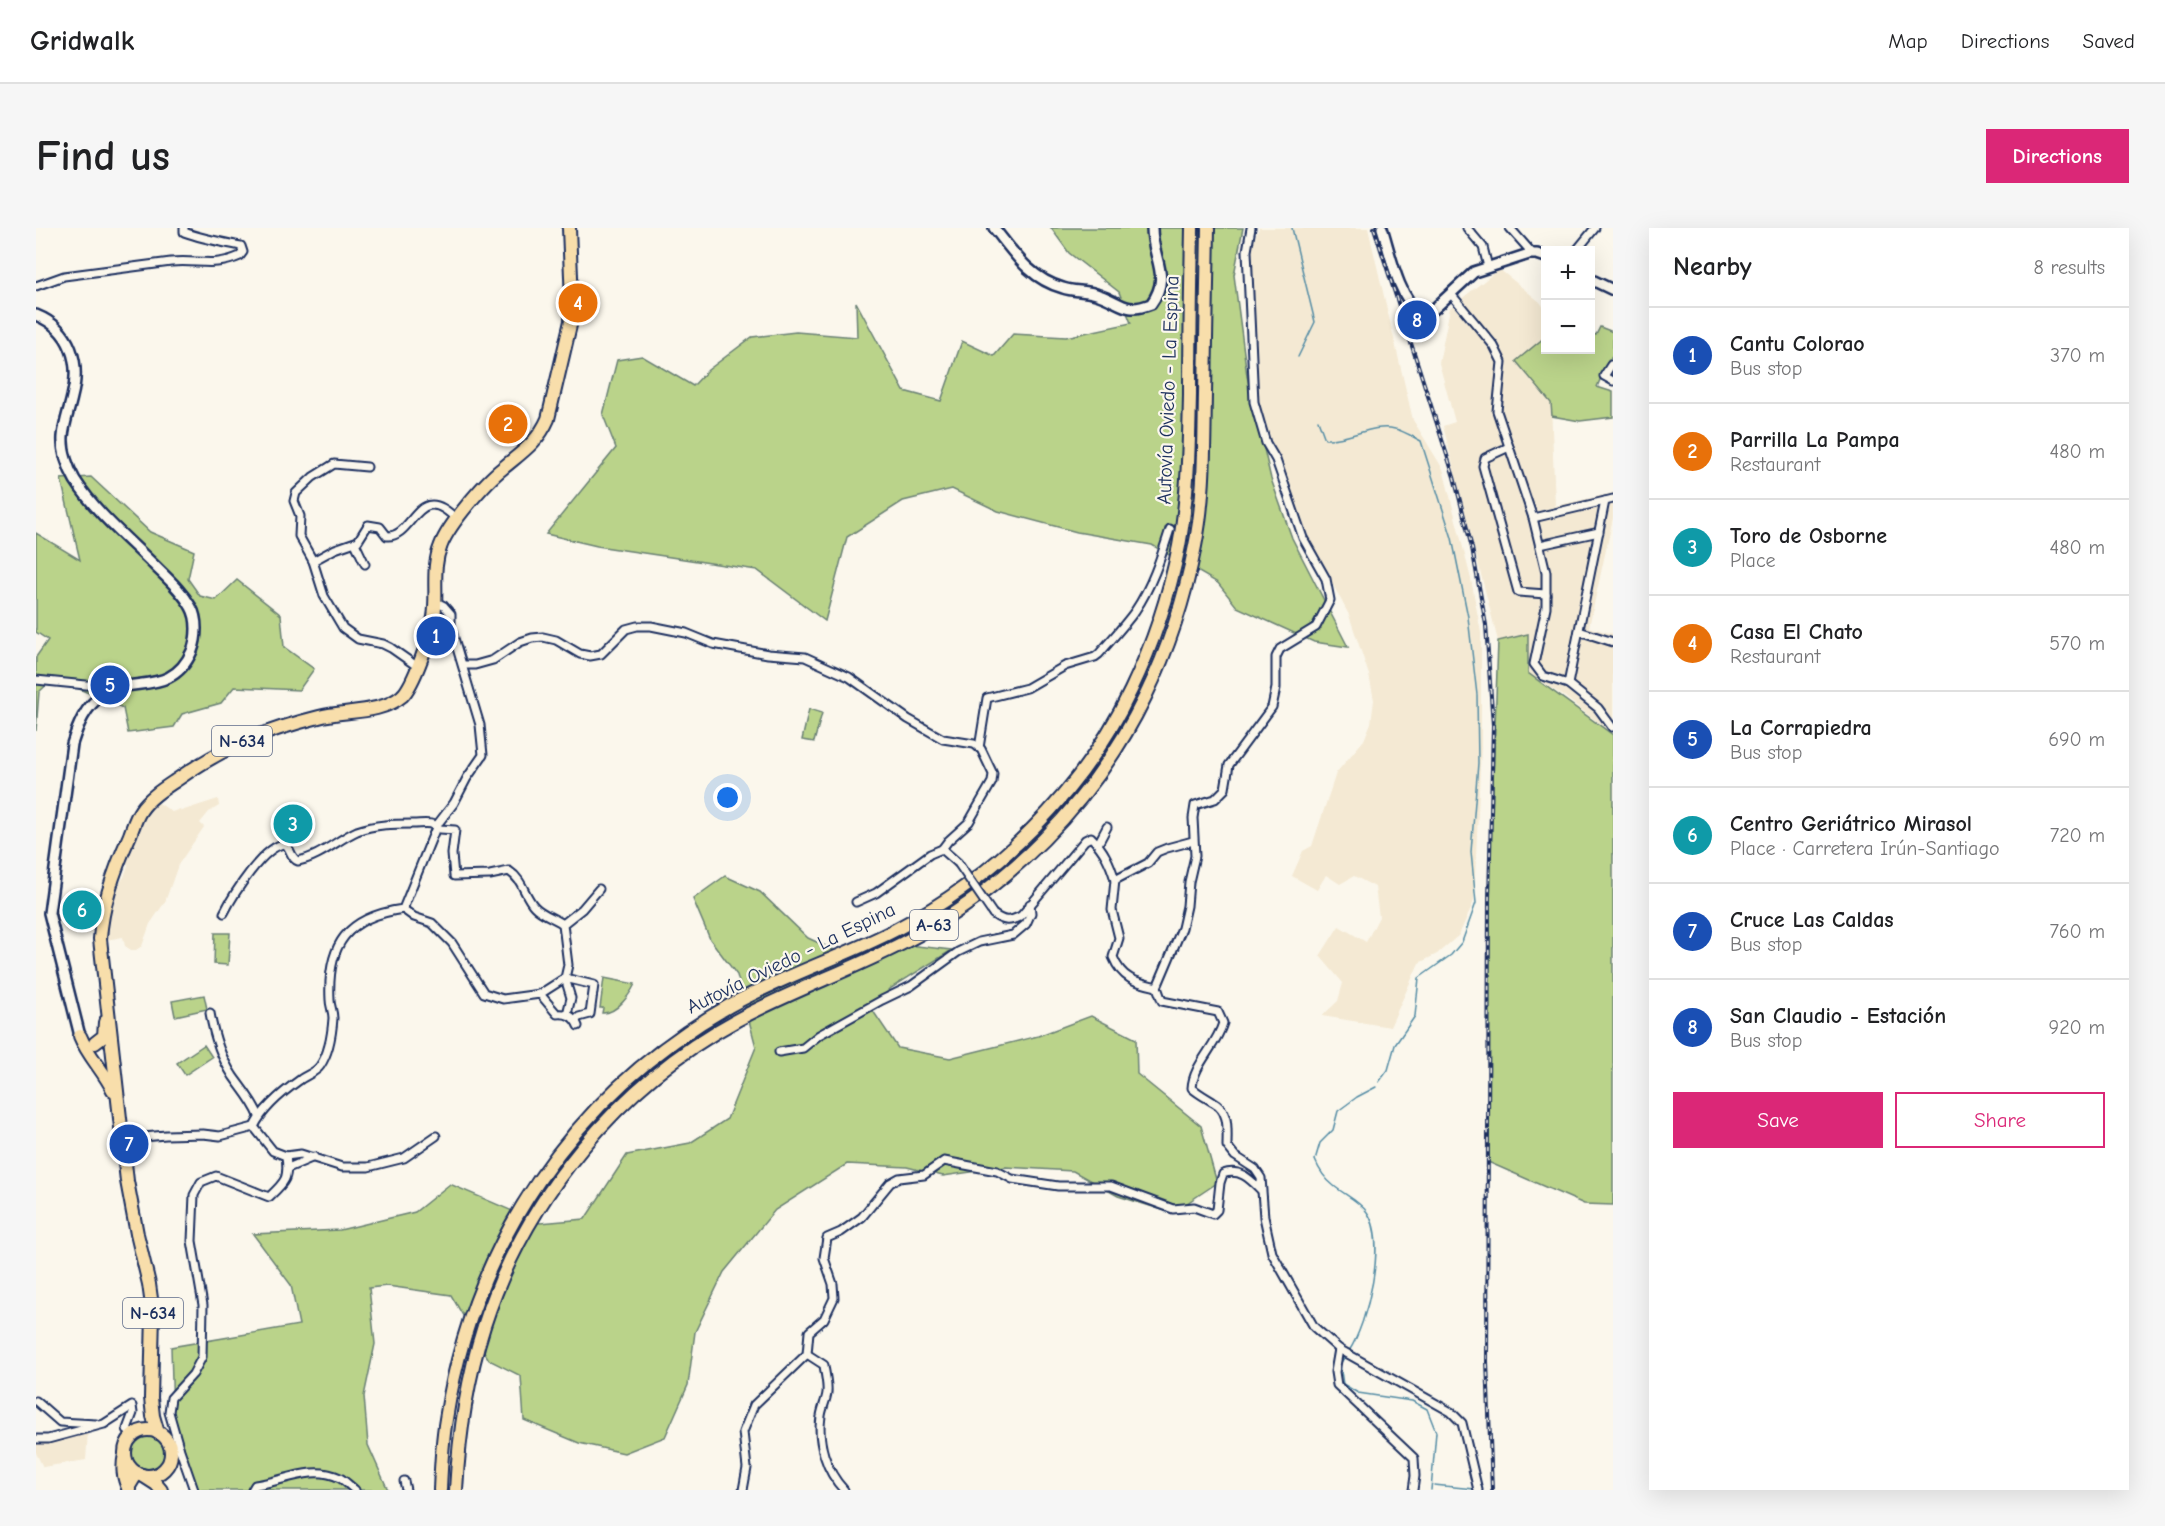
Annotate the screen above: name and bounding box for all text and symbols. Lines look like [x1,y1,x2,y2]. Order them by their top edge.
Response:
text: Gridwalk [30,25,134,57]
text: Map [1888,29,1928,53]
text: Directions [1961,29,2050,53]
text: Saved [2083,29,2135,53]
button: Directions [1986,129,2129,183]
text: Find us [36,132,170,181]
map controls [1541,246,1595,354]
button: + [1541,246,1595,300]
text: Nearby [1673,252,1752,282]
text: 8 results [2033,256,2105,279]
street label: Autovía Oviedo - La Espina [1153,275,1183,505]
pin: 4 [558,280,598,326]
pin: 8 [1398,298,1436,343]
button: − [1541,300,1595,354]
text: Cantu Colorao [1730,331,1865,357]
text: 1 [1689,344,1696,367]
text: 370 m [2050,344,2105,367]
text: Bus stop [1730,357,1802,380]
pin: 2 [488,402,528,446]
text: Parrilla La Pampa [1730,427,1900,453]
text: 2 [1688,440,1697,463]
text: 480 m [2050,440,2105,463]
text: Restaurant [1730,453,1820,476]
text: Toro de Osborne [1730,523,1887,549]
text: 3 [1688,536,1697,559]
text: 480 m [2050,536,2105,559]
text: Place [1730,549,1776,572]
pin: 1 [416,614,456,658]
text: Casa El Chato [1730,619,1863,645]
text: 4 [1688,632,1697,655]
text: 570 m [2049,632,2105,655]
text: Restaurant [1730,645,1820,668]
pin: 5 [90,662,130,708]
text: La Corrapiedra [1730,715,1872,741]
road number: N-634 [212,726,272,756]
text: 5 [1687,728,1698,751]
text: 690 m [2048,728,2105,751]
text: Bus stop [1730,741,1802,764]
your location [713,783,742,812]
pin: 3 [274,802,312,846]
text: Centro Geriátrico Mirasol [1730,811,1972,837]
text: 6 [1687,824,1698,847]
text: 720 m [2050,824,2105,847]
text: Place · Carretera Irún-Santiago [1730,837,2000,860]
pin: 6 [62,888,102,932]
street label: Autovía Oviedo - La Espina [683,897,899,1019]
text: Cruce Las Caldas [1730,907,1894,933]
road number: A-63 [910,910,958,940]
text: 7 [1688,920,1697,943]
text: 760 m [2049,920,2105,943]
text: Bus stop [1730,933,1802,956]
text: San Claudio - Estación [1730,1003,1946,1029]
text: 8 [1687,1016,1698,1039]
text: 920 m [2049,1016,2105,1039]
text: Bus stop [1730,1029,1802,1052]
button: Save [1673,1092,1883,1148]
button: Share [1895,1092,2105,1148]
pin: 7 [110,1122,148,1166]
road number: N-634 [123,1298,183,1328]

